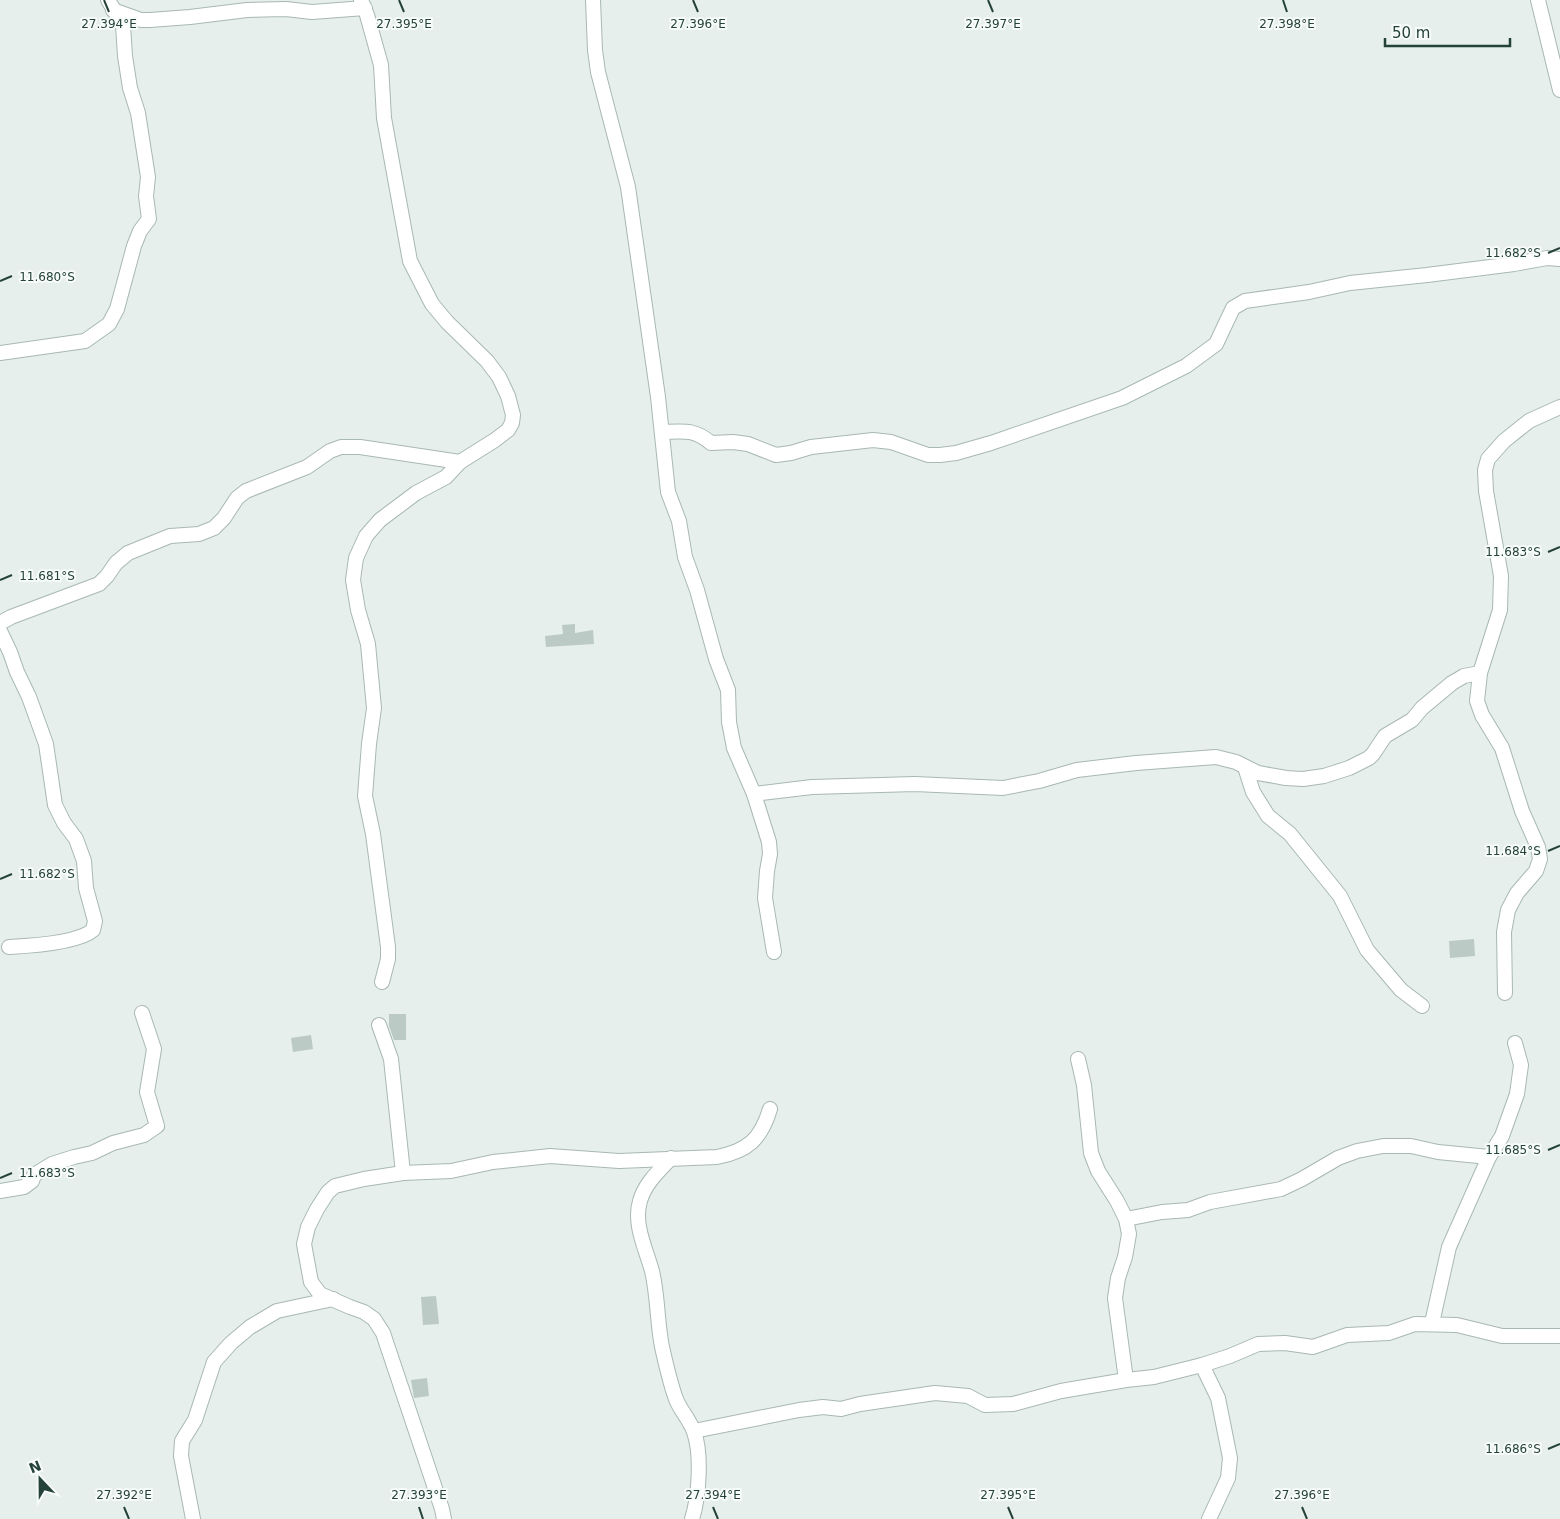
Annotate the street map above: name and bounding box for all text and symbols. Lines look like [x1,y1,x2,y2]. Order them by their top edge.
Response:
scale bar [1385,15,1510,47]
text: 27.394°E [81,17,137,31]
text: 27.395°E [376,17,432,31]
text: 27.396°E [670,17,726,31]
text: 27.397°E [965,17,1021,31]
text: 27.398°E [1259,17,1315,31]
text: 50 m [1392,24,1430,42]
text: 11.682°S [1485,246,1541,260]
text: 11.680°S [19,270,75,284]
text: 11.683°S [1485,545,1541,559]
text: 11.681°S [19,569,75,583]
text: 11.684°S [1485,844,1541,858]
text: 11.682°S [19,867,75,881]
text: 11.685°S [1485,1143,1541,1157]
text: 11.683°S [19,1166,75,1180]
text: 11.686°S [1485,1442,1541,1456]
north arrow [15,1454,65,1504]
text: N [27,1457,44,1477]
text: 27.392°E [96,1488,152,1502]
text: 27.393°E [391,1488,447,1502]
text: 27.394°E [685,1488,741,1502]
text: 27.395°E [980,1488,1036,1502]
text: 27.396°E [1274,1488,1330,1502]

